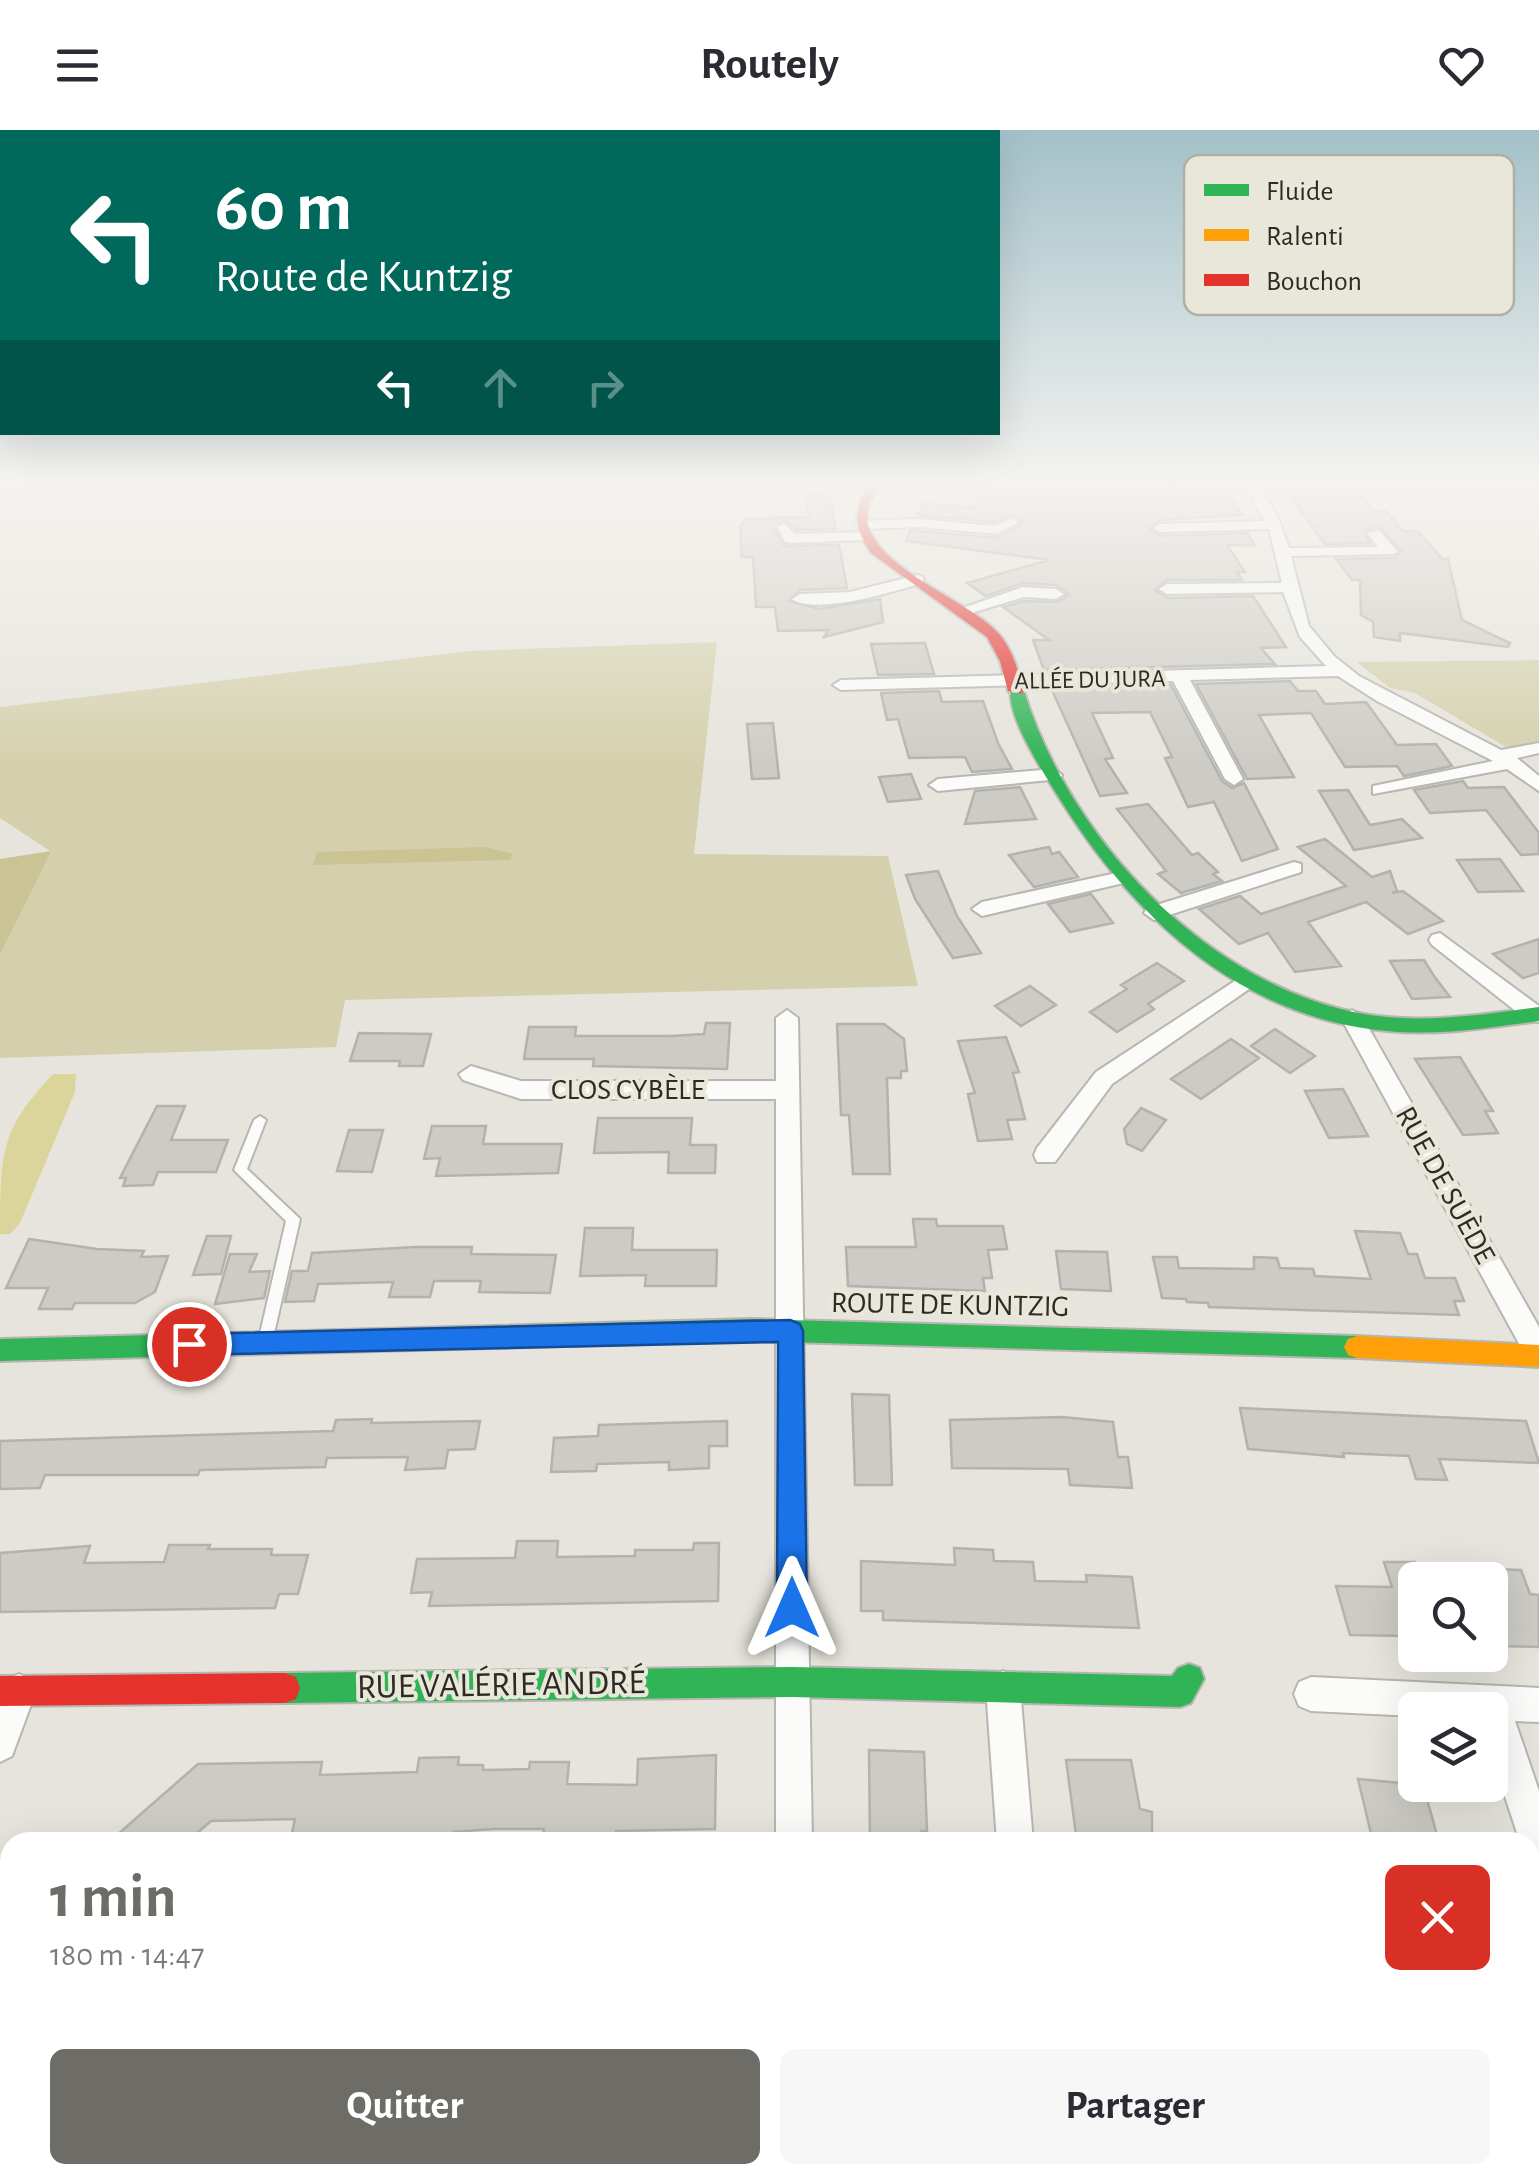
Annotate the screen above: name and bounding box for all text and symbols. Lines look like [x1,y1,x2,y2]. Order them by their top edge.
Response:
icon: menu [50,38,105,93]
icon: heart [1434,38,1489,93]
text: Routely [700,42,839,87]
legend [1184,155,1514,315]
icon: left [50,170,180,300]
text: 60 m [215,173,352,243]
text: Fluide [1266,178,1334,206]
text: Ralenti [1266,223,1344,251]
text: Route de Kuntzig [215,255,512,300]
text: Bouchon [1266,268,1362,296]
icon: left [368,360,423,415]
icon: ahead [473,360,528,415]
icon: right [578,360,633,415]
street label: ALLÉE DU JURA [1014,663,1166,694]
street label: CLOS CYBÈLE [551,1073,705,1105]
street label: RUE DE SUÈDE [1390,1101,1502,1268]
street label: ROUTE DE KUNTZIG [831,1288,1069,1322]
pin [147,1302,232,1387]
icon: arrive [162,1317,217,1372]
position arrow [740,1556,844,1660]
map controls [1398,1562,1508,1802]
button: search [1398,1562,1508,1672]
street label: RUE VALÉRIE ANDRÉ [356,1663,646,1705]
button: layers [1398,1692,1508,1802]
button: close [1385,1865,1490,1970]
text: 1 min [50,1868,176,1928]
text: 180 m · 14:47 [50,1939,204,1971]
button: Quitter [50,2049,760,2164]
button: Partager [780,2049,1490,2164]

